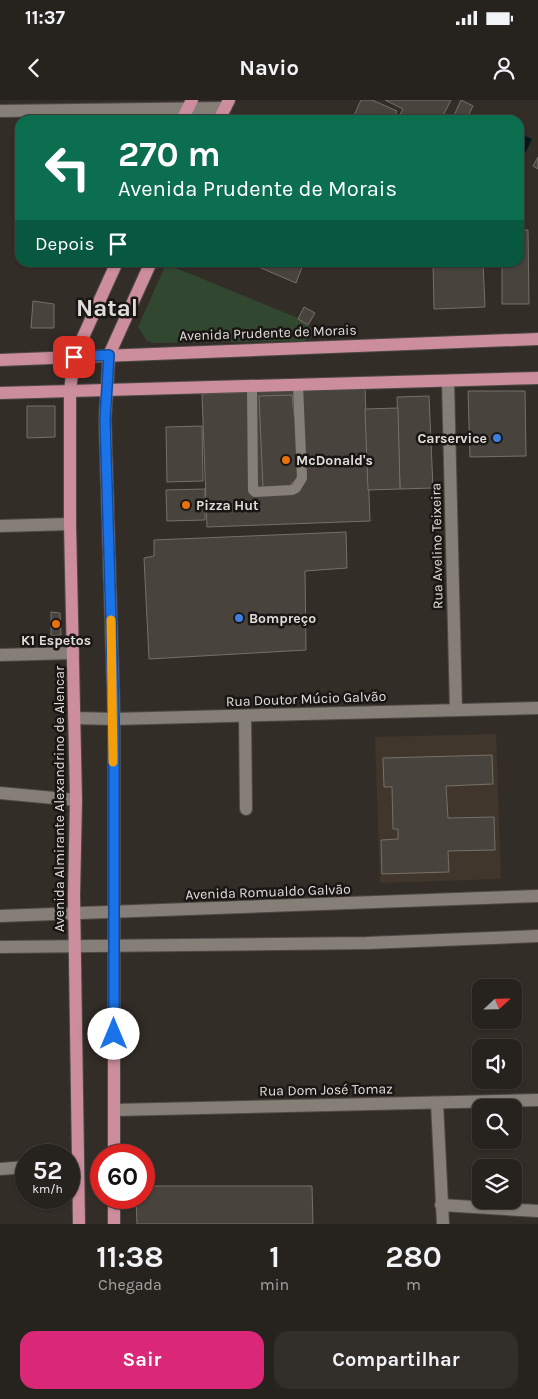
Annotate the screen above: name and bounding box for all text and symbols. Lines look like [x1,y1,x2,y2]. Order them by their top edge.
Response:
text: 11:37 [25,7,65,29]
icon: back [20,54,48,82]
icon: person [490,54,518,82]
text: Navio [239,55,299,81]
text: 270 m [118,134,221,175]
icon: left [35,135,100,200]
text: Avenida Prudente de Morais [118,176,397,202]
icon: arrive [104,230,132,258]
text: Depois [35,233,94,255]
district label: Natal [76,294,138,322]
street label: Avenida Prudente de Morais [179,321,357,345]
pin [53,336,95,378]
icon: arrive [60,343,88,371]
place label: Carservice [417,430,487,447]
marker: Carservice [491,432,503,444]
place label: McDonald's [296,452,373,469]
marker: McDonald's [280,454,292,466]
street label: Rua Avelino Teixeira [427,483,447,609]
place label: Pizza Hut [196,497,259,514]
marker: Pizza Hut [180,499,192,511]
place label: Bompreço [249,610,316,627]
marker: Bompreço [233,612,245,624]
marker: K1 Espetos [50,618,62,630]
place label: K1 Espetos [21,632,91,649]
street label: Avenida Almirante Alexandrino de Alencar [51,665,68,932]
street label: Rua Doutor Múcio Galvão [226,688,386,710]
street label: Avenida Romualdo Galvão [185,881,351,903]
north arrow [472,979,522,1029]
map controls [472,979,522,1209]
position arrow [87,1007,139,1059]
button: sound [472,1039,522,1089]
street label: Rua Dom José Tomaz [259,1080,393,1100]
button: search [472,1099,522,1149]
speed limit sign: 60 [90,1144,155,1209]
text: 52 [33,1156,62,1185]
button: layers [472,1159,522,1209]
text: km/h [32,1182,63,1196]
text: 11:38 [96,1239,164,1275]
text: 1 [269,1239,280,1275]
text: 280 [385,1239,442,1275]
text: Chegada [98,1275,162,1294]
text: min [260,1275,289,1294]
text: m [406,1275,421,1294]
button: Sair [20,1331,264,1389]
button: Compartilhar [274,1331,518,1389]

